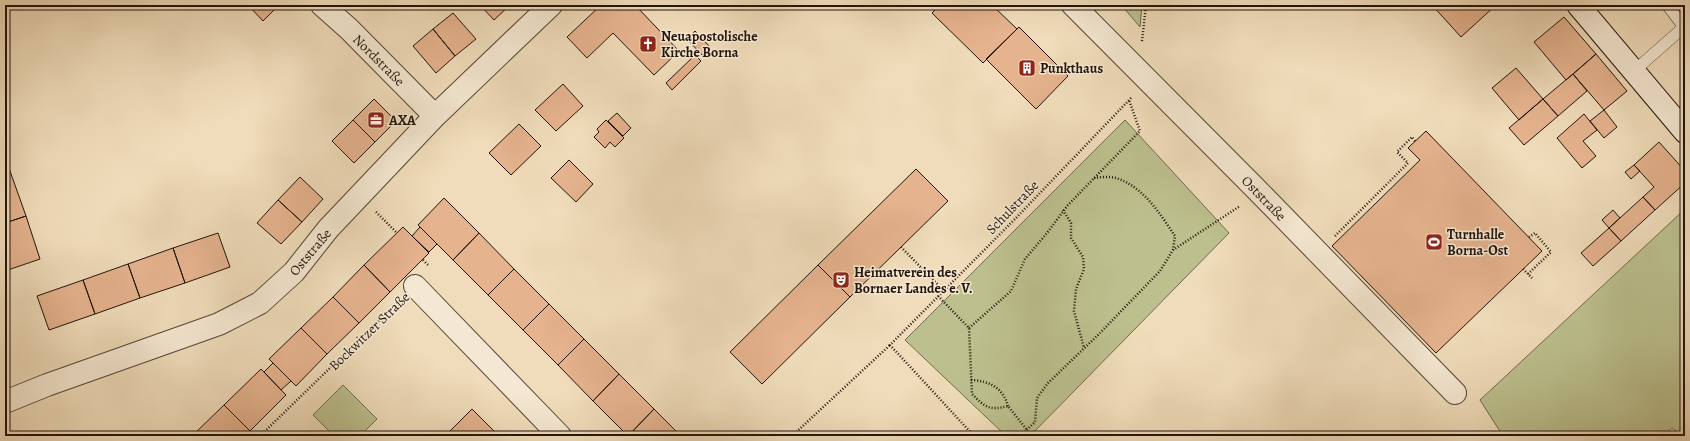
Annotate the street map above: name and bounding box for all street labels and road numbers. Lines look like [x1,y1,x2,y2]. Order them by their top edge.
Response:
street label: Nordstraße [349,30,409,90]
street label: Oststraße [1237,171,1290,225]
street label: Schulstraße [982,176,1043,238]
street label: Oststraße [285,225,336,280]
street label: Bockwitzer Straße [325,288,414,375]

